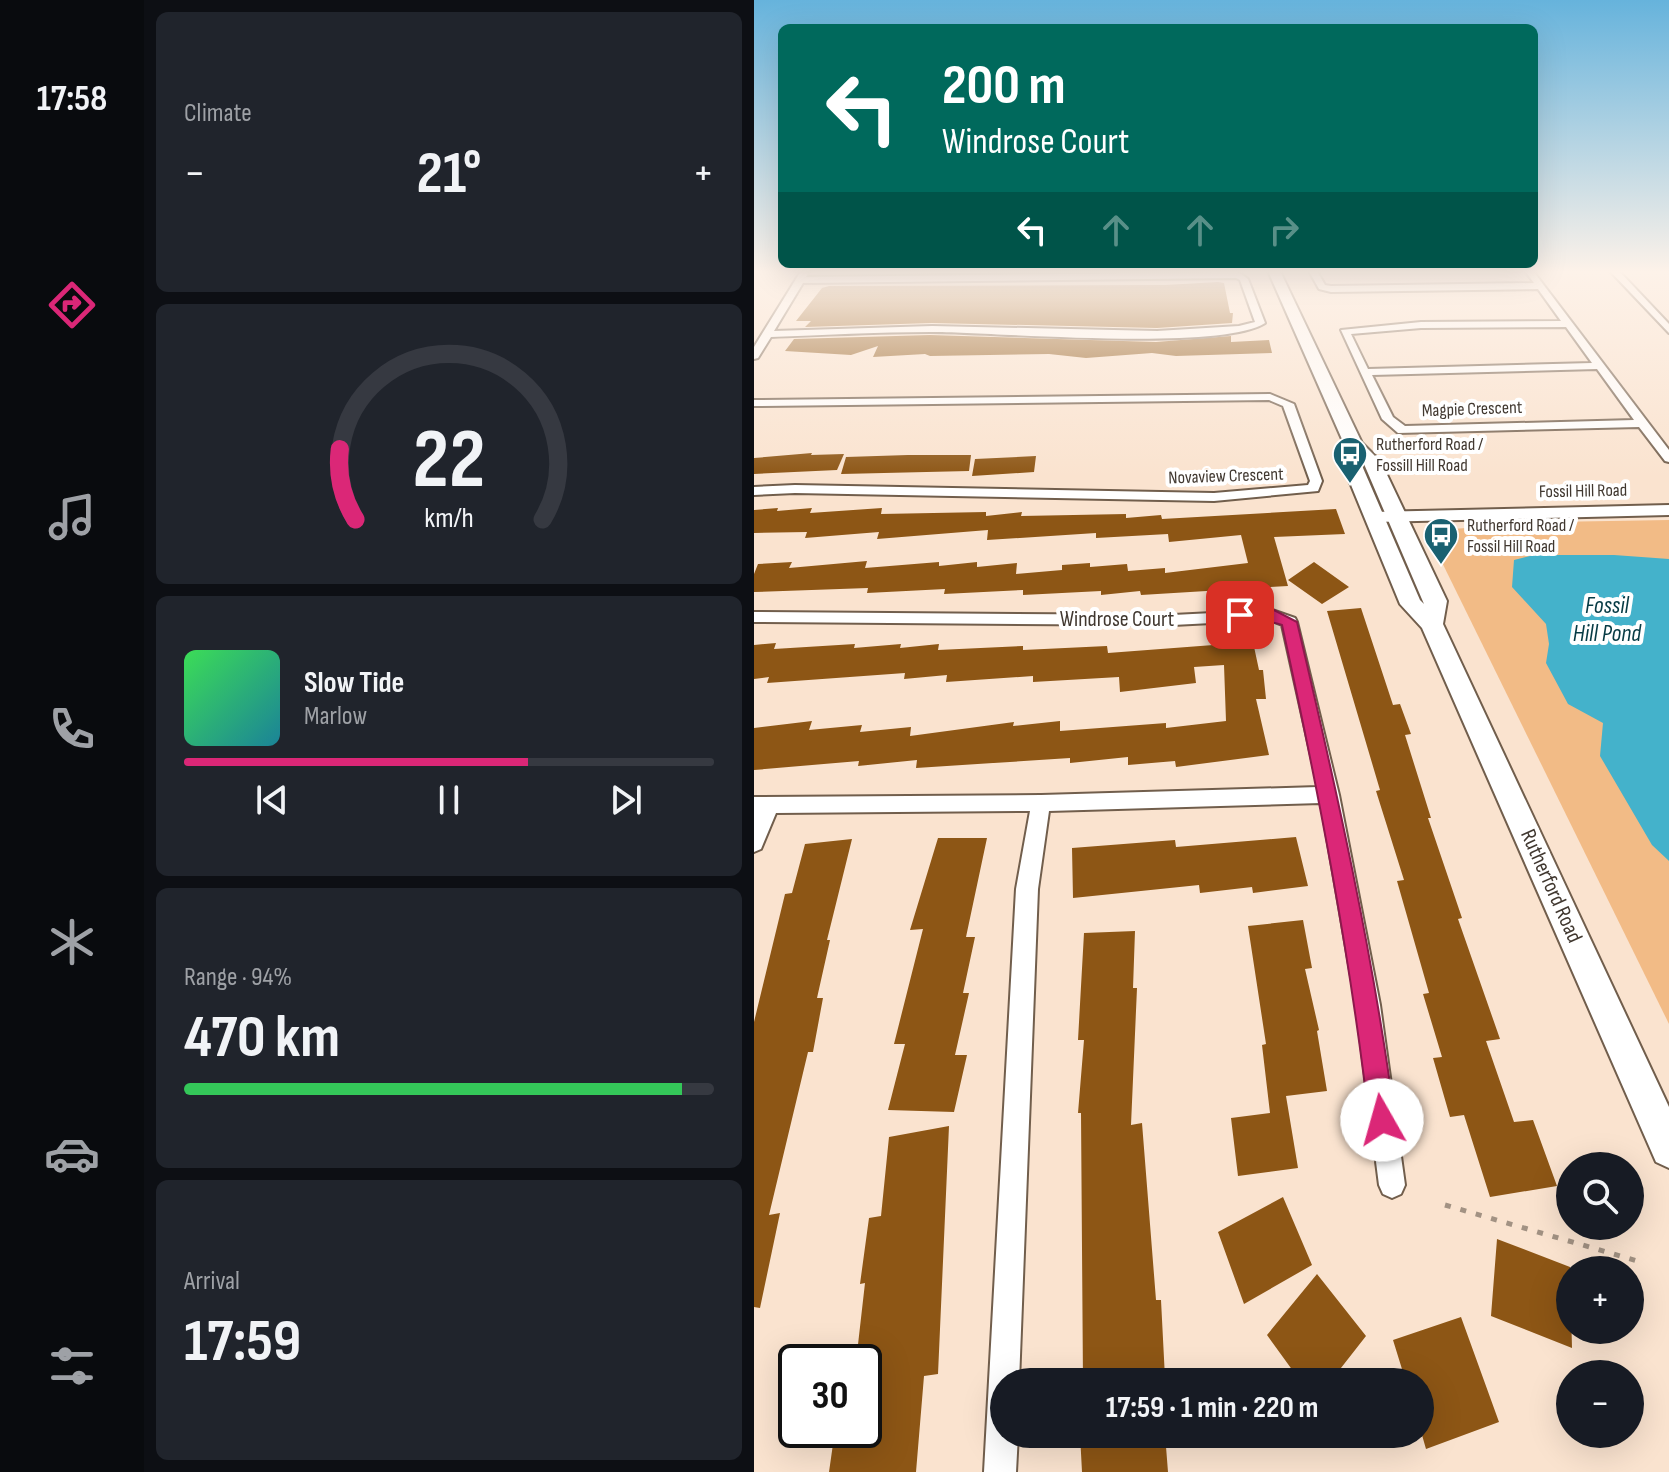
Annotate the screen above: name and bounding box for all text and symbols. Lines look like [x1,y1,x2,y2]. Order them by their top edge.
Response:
text: 200 m [942,53,1066,120]
icon: left [810,56,914,160]
text: 17:58 [37,78,107,121]
text: Climate [184,98,252,129]
text: Windrose Court [942,121,1129,164]
text: 21° [416,138,482,210]
text: − [184,147,206,200]
text: + [692,147,714,200]
icon: left [1010,208,1054,252]
icon: ahead [1094,208,1138,252]
icon: ahead [1178,208,1222,252]
icon: right [1262,208,1306,252]
icon: directions [44,277,100,333]
street label: Magpie Crescent [1421,397,1523,421]
text: 22 [413,411,485,511]
place label: Rutherford Road / Fossill Hill Road [1376,434,1484,476]
bus stop icon: Rutherford Road / Fossill Hill Road [1331,435,1369,485]
street label: Novaview Crescent [1168,463,1285,489]
street label: Fossil Hill Road [1539,480,1627,502]
icon: music [44,489,100,545]
text: km/h [424,501,474,536]
place label: Rutherford Road / Fossil Hill Road [1467,515,1575,557]
bus stop icon: Rutherford Road / Fossil Hill Road [1422,516,1460,566]
pin [1206,581,1274,649]
water label: Fossil Hill Pond [1573,591,1642,648]
icon: arrive [1218,593,1262,637]
street label: Windrose Court [1060,606,1174,633]
text: Slow Tide [304,665,404,701]
icon: phone [44,701,100,757]
text: Marlow [304,701,367,732]
icon: previous [250,778,294,822]
icon: pause [427,778,471,822]
icon: next [604,778,648,822]
street label: Rutherford Road [1514,825,1588,947]
icon: climate [44,914,100,970]
text: Range · 94% [184,962,292,993]
text: 470 km [184,1002,340,1074]
position arrow [1340,1078,1424,1162]
icon: car [44,1126,100,1182]
map controls [1556,1152,1644,1448]
button: search [1556,1152,1644,1240]
button: + [1556,1256,1644,1344]
text: Arrival [184,1266,240,1297]
text: 17:59 [184,1306,301,1378]
icon: filters [44,1338,100,1394]
speed limit sign: 30 [778,1344,882,1448]
button: − [1556,1360,1644,1448]
text: 17:59 · 1 min · 220 m [1106,1390,1318,1426]

